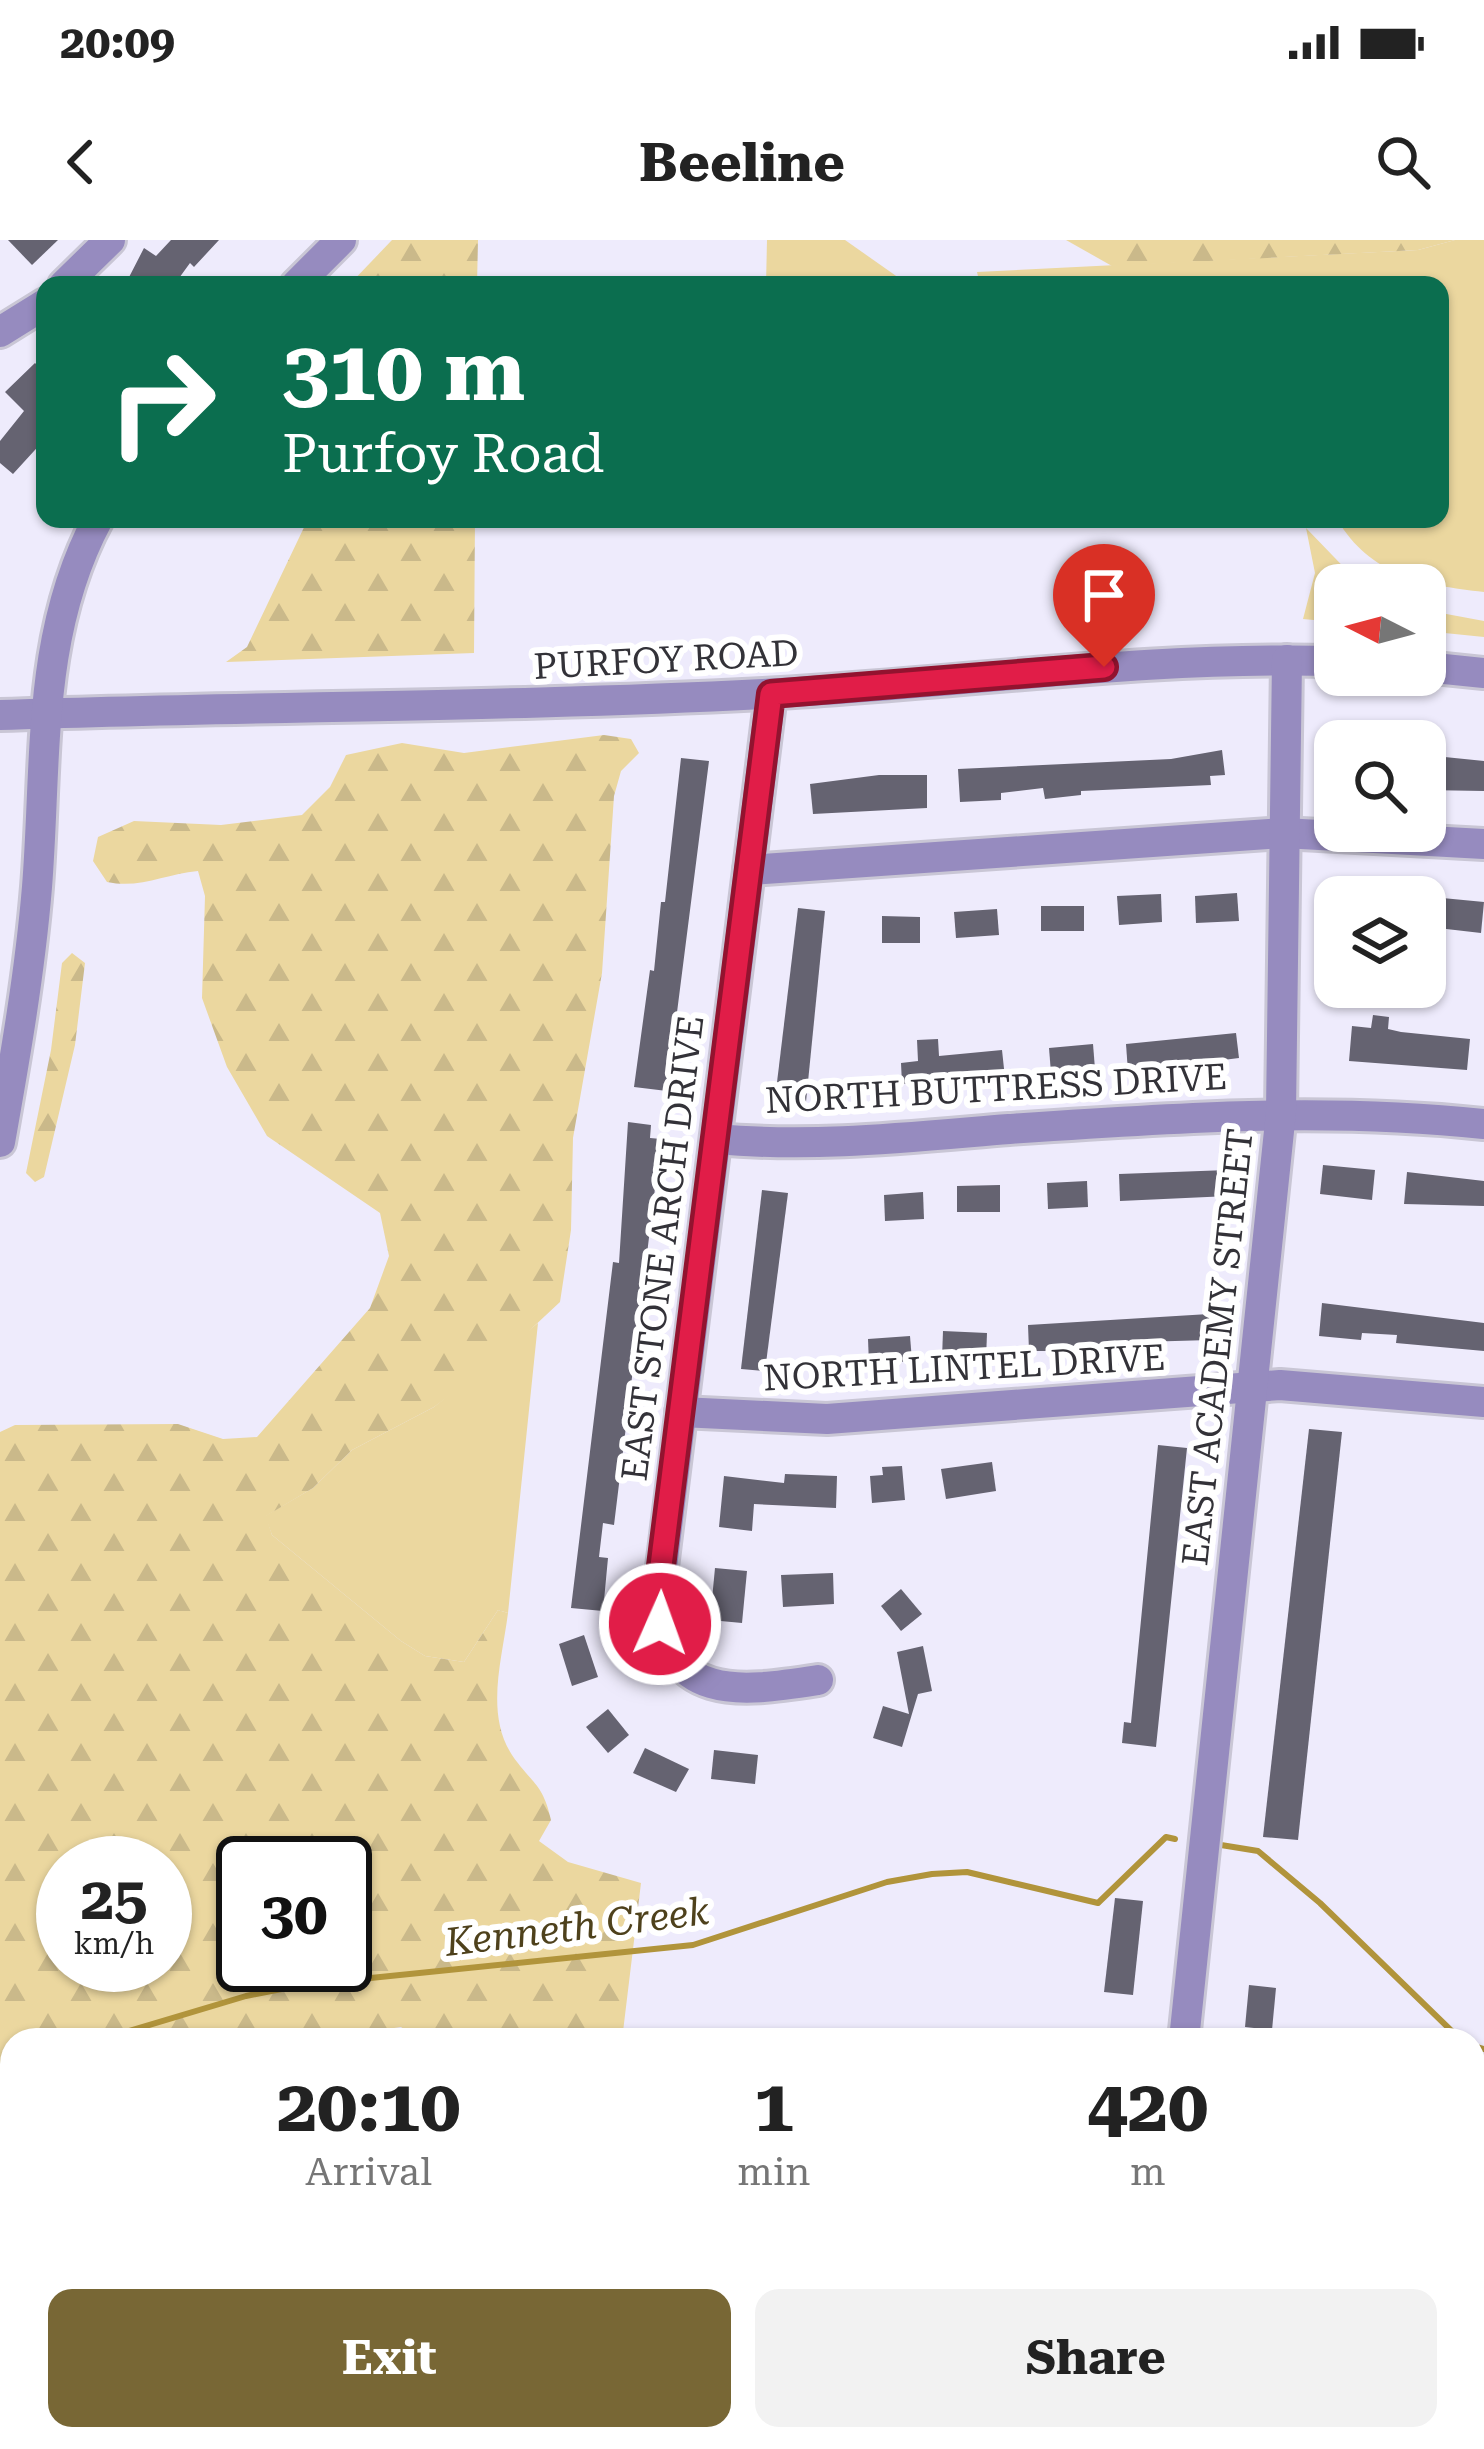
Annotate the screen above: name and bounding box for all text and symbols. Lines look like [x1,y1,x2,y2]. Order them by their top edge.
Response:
text: 20:09 [60,16,175,69]
icon: back [48,129,114,195]
icon: search [1370,129,1436,195]
text: Beeline [639,131,845,194]
text: 310 m [282,322,525,420]
icon: right [84,324,240,480]
text: Purfoy Road [282,422,605,485]
pin [1053,544,1155,667]
icon: arrive [1071,562,1137,628]
north arrow [1314,564,1446,696]
map controls [1314,564,1446,1008]
street label: PURFOY ROAD [532,632,800,688]
button: search [1314,720,1446,852]
button: layers [1314,876,1446,1008]
street label: EAST STONE ARCH DRIVE [614,1013,712,1483]
street label: NORTH BUTTRESS DRIVE [764,1056,1228,1122]
street label: EAST ACADEMY STREET [1174,1126,1262,1568]
street label: NORTH LINTEL DRIVE [762,1336,1166,1400]
position arrow [597,1561,723,1687]
speed limit sign: 30 [216,1836,372,1992]
text: 25 [80,1863,148,1934]
water label: Kenneth Creek [441,1888,713,1966]
text: km/h [74,1926,154,1961]
text: 20:10 [277,2064,461,2149]
text: 1 [754,2064,794,2149]
text: 420 [1087,2064,1208,2149]
text: Arrival [305,2149,432,2195]
text: min [737,2149,811,2195]
text: m [1130,2149,1166,2195]
button: Exit [48,2289,731,2427]
button: Share [755,2289,1437,2427]

